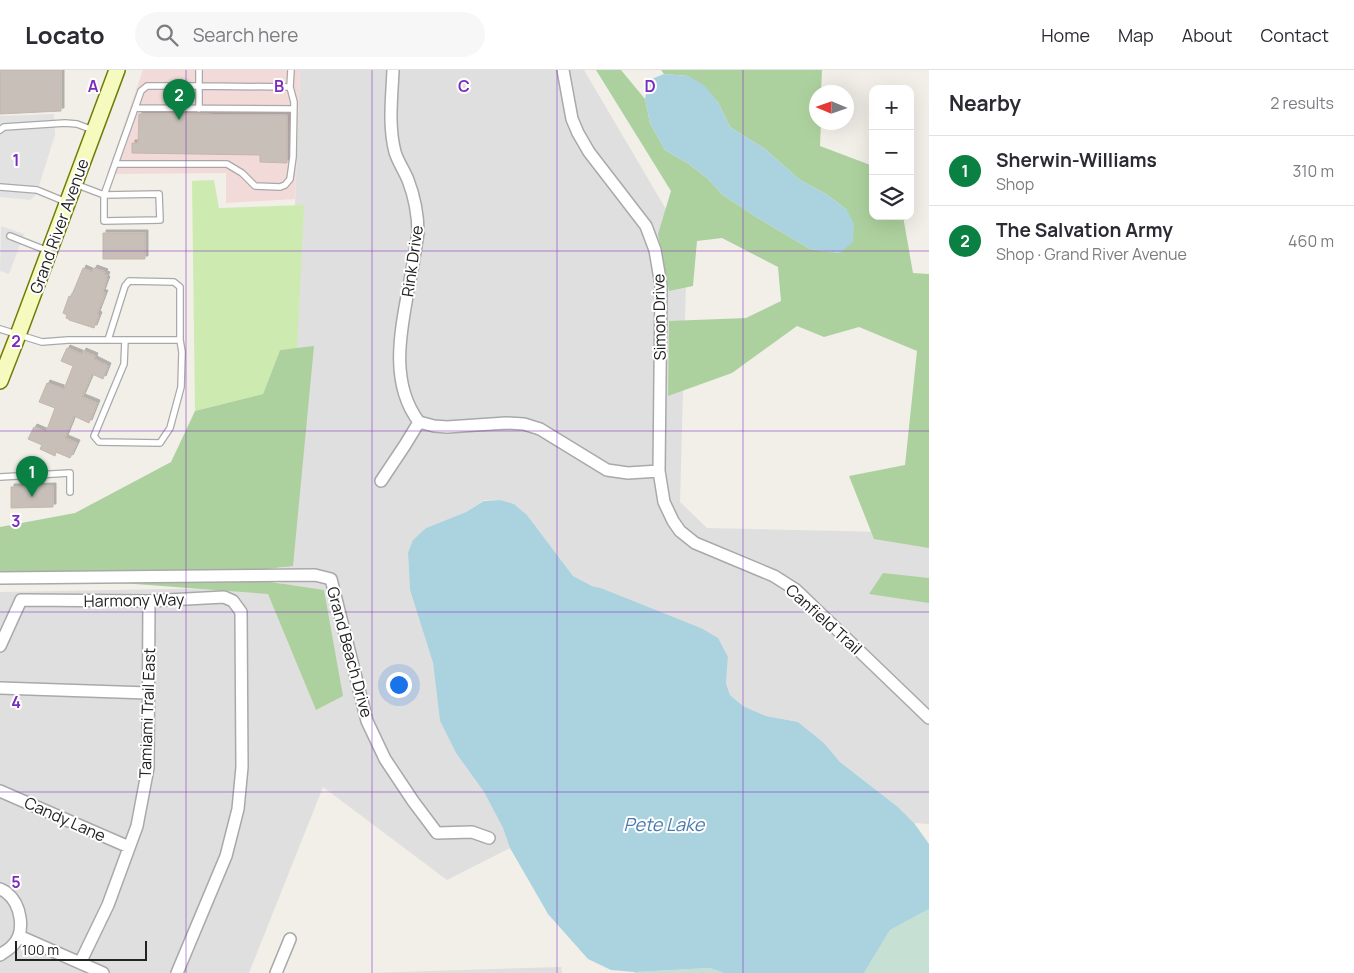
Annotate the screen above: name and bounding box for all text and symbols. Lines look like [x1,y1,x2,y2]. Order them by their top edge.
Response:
search box [135,12,485,57]
text: Locato [25,18,105,51]
icon: search [153,21,181,49]
text: Search here [193,22,298,48]
text: Home [1041,23,1090,47]
text: Map [1118,23,1154,47]
text: About [1182,23,1232,47]
text: Contact [1260,23,1329,47]
text: A [88,75,99,97]
text: B [274,75,284,97]
text: C [458,75,470,97]
text: D [644,75,656,97]
pin: 2 [163,79,195,120]
north arrow [809,85,854,130]
map controls [869,85,914,220]
button: + [869,85,914,130]
text: Nearby [949,89,1021,117]
text: 2 results [1270,92,1334,114]
button: − [869,130,914,175]
text: Sherwin-Williams [996,147,1157,173]
text: 1 [12,149,20,171]
street label: Grand River Avenue [24,155,94,297]
text: 1 [961,160,969,182]
text: 310 m [1292,160,1334,182]
text: Shop [996,173,1034,195]
button: layers [869,175,914,220]
text: The Salvation Army [996,217,1173,243]
street label: Rink Drive [396,224,428,298]
text: 2 [960,230,970,252]
text: 460 m [1288,230,1334,252]
text: Shop · Grand River Avenue [996,243,1187,265]
street label: Simon Drive [647,273,671,361]
text: 2 [11,330,21,352]
pin: 1 [16,456,48,497]
text: 3 [11,510,21,532]
street label: Canfield Trail [781,579,867,659]
street label: Grand Beach Drive [322,584,378,720]
street label: Harmony Way [84,588,185,612]
street label: Tamiami Trail East [134,647,160,779]
your location [386,672,412,698]
text: 4 [11,691,21,713]
street label: Candy Lane [21,791,109,847]
water label: Pete Lake [624,812,706,836]
text: 5 [11,871,21,893]
scale bar [15,938,148,961]
text: 100 m [22,940,59,959]

